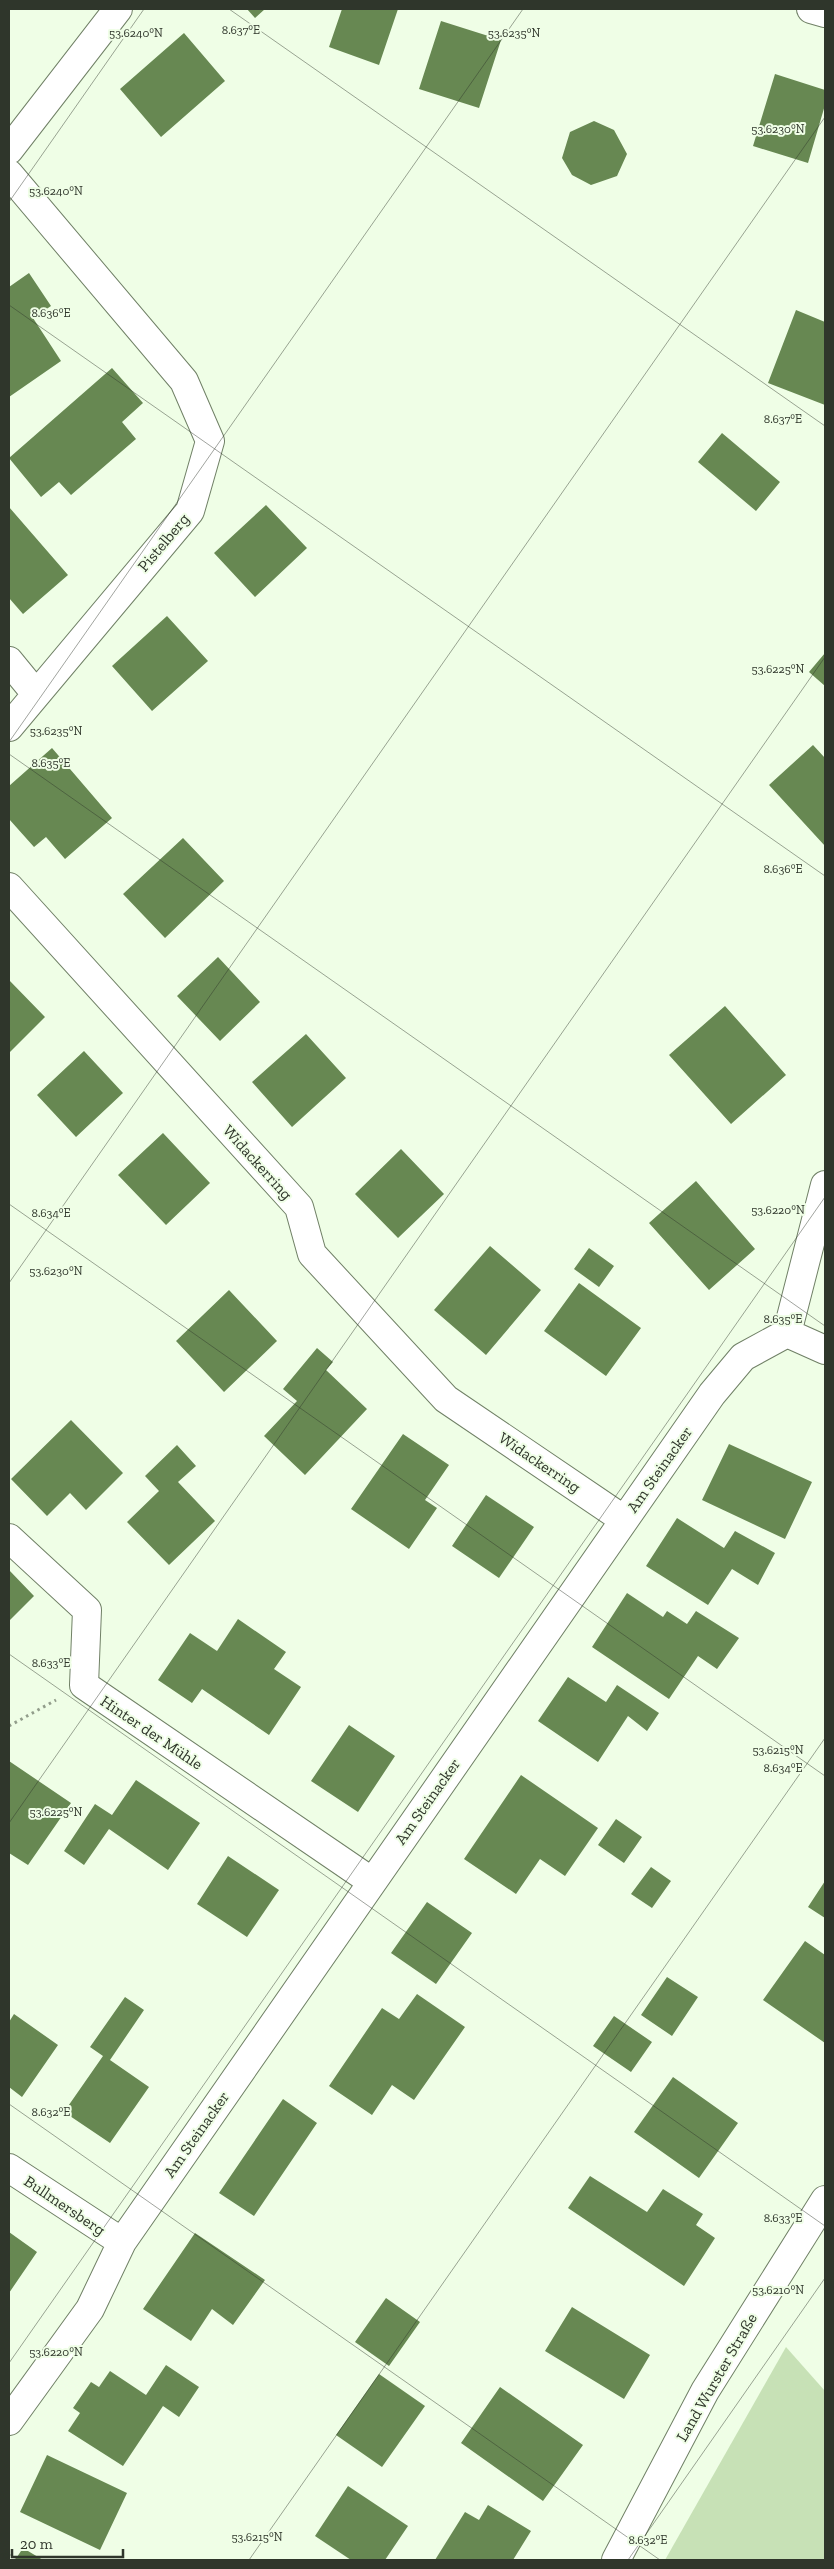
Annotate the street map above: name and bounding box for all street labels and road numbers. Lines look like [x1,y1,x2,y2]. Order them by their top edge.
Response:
street label: Pistelberg [134,509,193,575]
street label: Widackerring [219,1121,296,1204]
street label: Am Steinacker [623,1422,696,1516]
street label: Widackerring [495,1428,584,1497]
street label: Hinter der Mühle [97,1691,206,1774]
street label: Am Steinacker [391,1754,464,1848]
street label: Am Steinacker [160,2087,233,2181]
street label: Bullmersberg [21,2171,109,2240]
street label: Land Wurster Straße [672,2310,761,2445]

